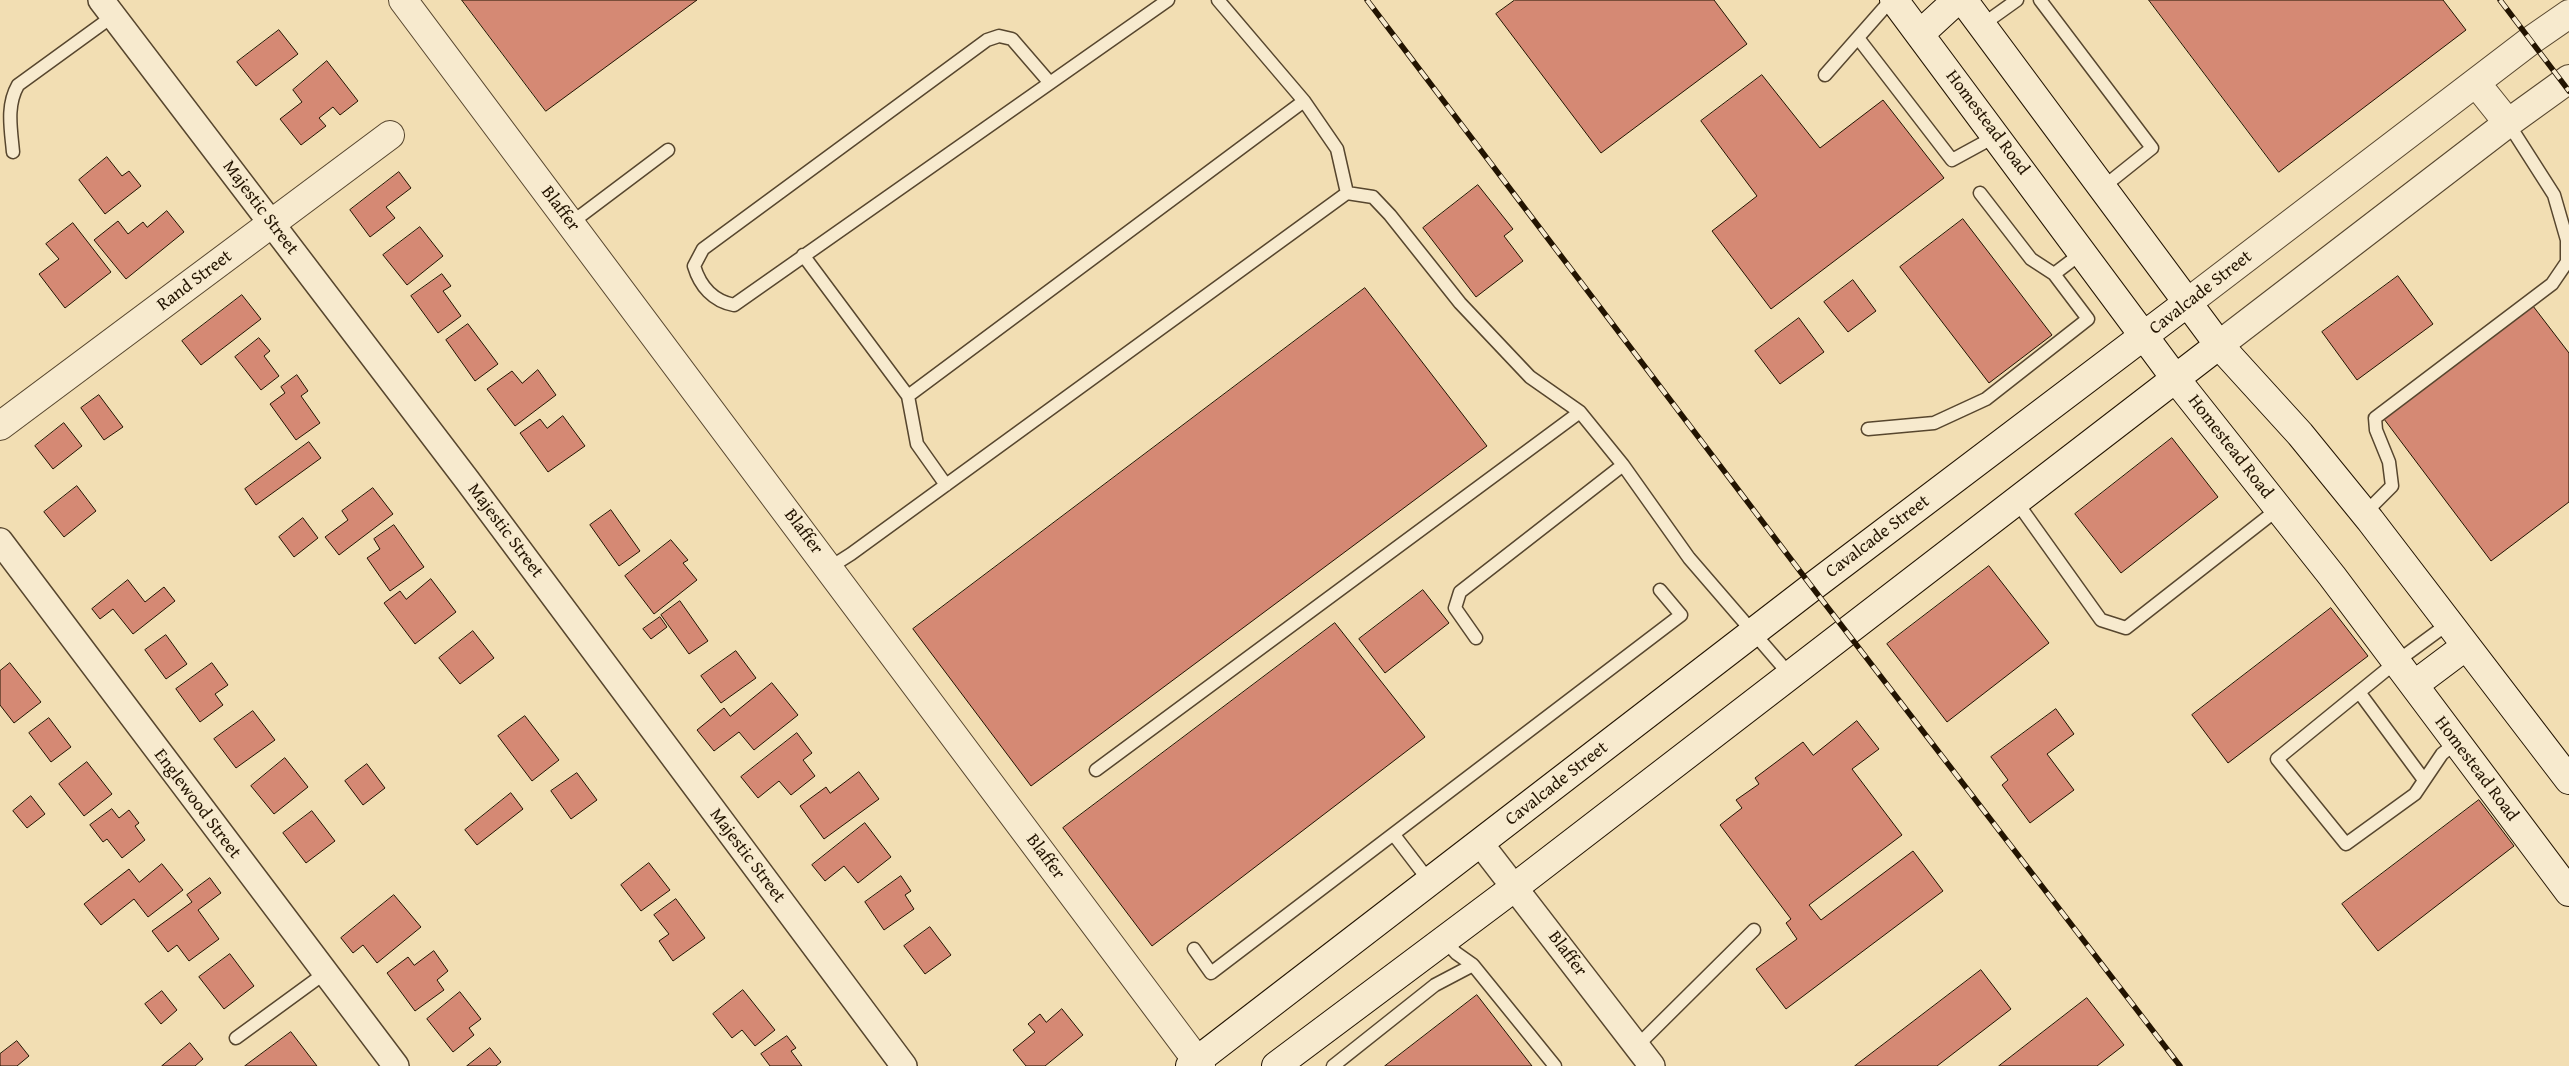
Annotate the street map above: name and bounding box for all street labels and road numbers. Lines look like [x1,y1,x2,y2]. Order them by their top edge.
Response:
street label: Homestead Road [1940,66,2034,180]
street label: Majestic Street [217,157,303,259]
street label: Blaffer [536,182,584,236]
street label: Rand Street [153,246,237,316]
street label: Cavalcade Street [2145,246,2257,340]
street label: Homestead Road [2183,391,2277,503]
street label: Majestic Street [462,480,548,582]
street label: Cavalcade Street [1822,491,1934,583]
street label: Blaffer [779,505,827,559]
street label: Homestead Road [2429,712,2523,826]
street label: Cavalcade Street [1501,737,1613,831]
street label: Englewood Street [149,745,245,863]
street label: Majestic Street [704,805,790,907]
street label: Blaffer [1021,830,1069,884]
street label: Blaffer [1543,927,1591,981]

